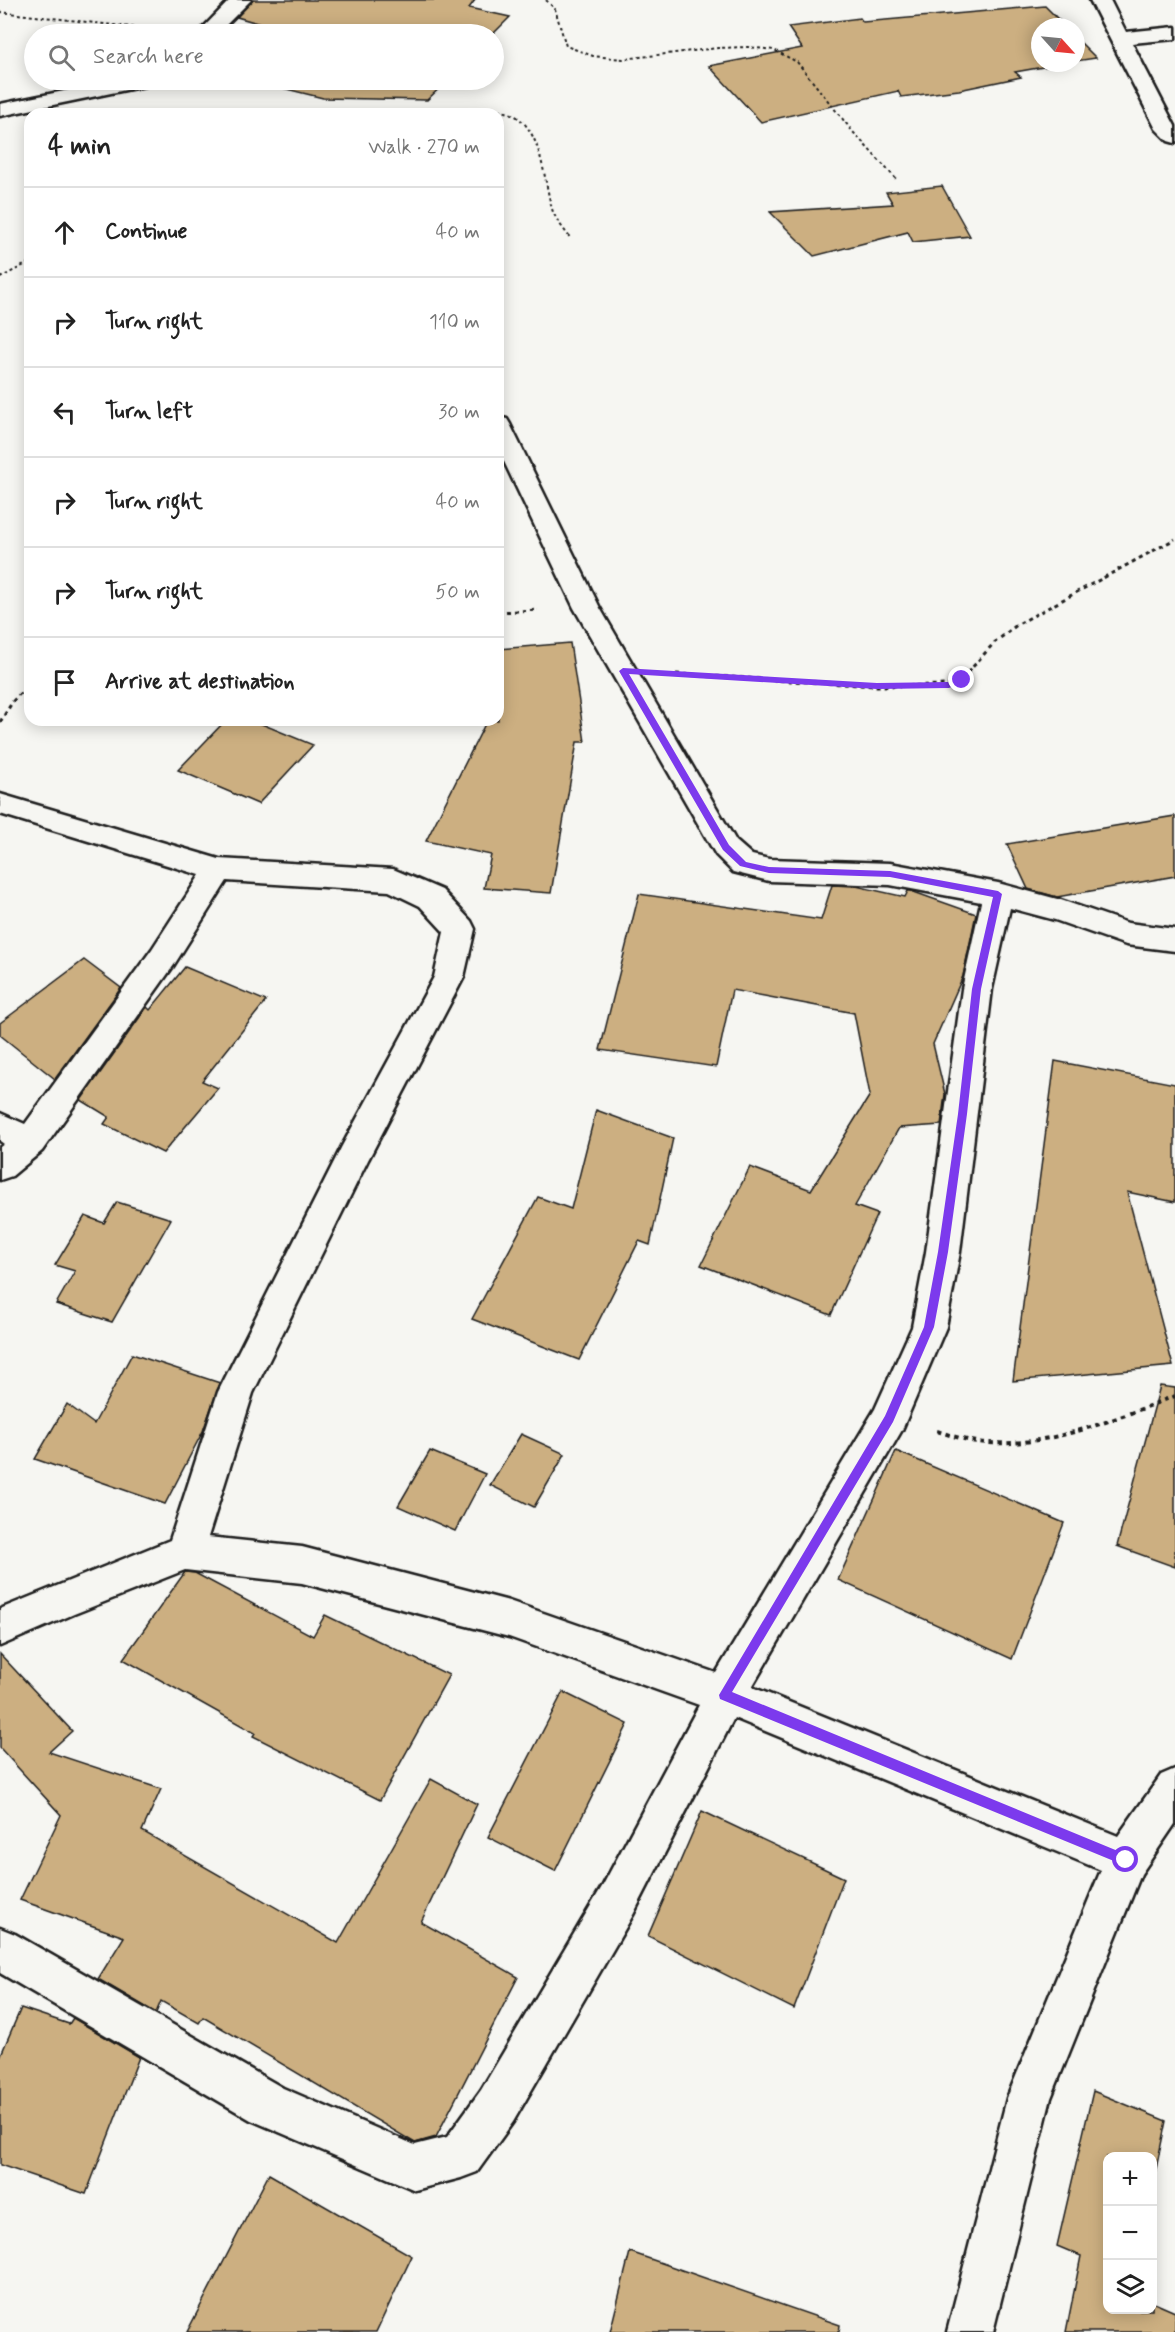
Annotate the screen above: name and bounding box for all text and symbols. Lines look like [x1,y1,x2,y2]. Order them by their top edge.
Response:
north arrow [1031,18,1085,72]
search box [24,24,504,90]
icon: search [45,41,78,74]
text: Search here [93,43,204,71]
text: 4 min [48,130,111,164]
text: Walk · 270 m [368,134,480,161]
icon: ahead [48,216,81,249]
text: Continue [105,218,187,246]
text: 40 m [436,219,480,246]
icon: right [48,306,81,339]
text: Turn right [105,308,203,336]
text: 110 m [429,309,480,336]
icon: left [48,396,81,429]
text: Turn left [105,398,193,426]
text: 30 m [438,399,480,426]
icon: right [48,486,81,519]
text: Turn right [105,488,203,516]
text: 40 m [436,489,480,516]
icon: right [48,576,81,609]
text: Turn right [105,578,203,606]
text: 50 m [435,579,480,606]
icon: arrive [48,666,81,699]
route end [948,666,974,692]
text: Arrive at destination [105,668,295,696]
route start [1112,1846,1138,1872]
map controls [1103,2152,1157,2314]
button: + [1103,2152,1157,2206]
button: − [1103,2206,1157,2260]
button: layers [1103,2260,1157,2314]

